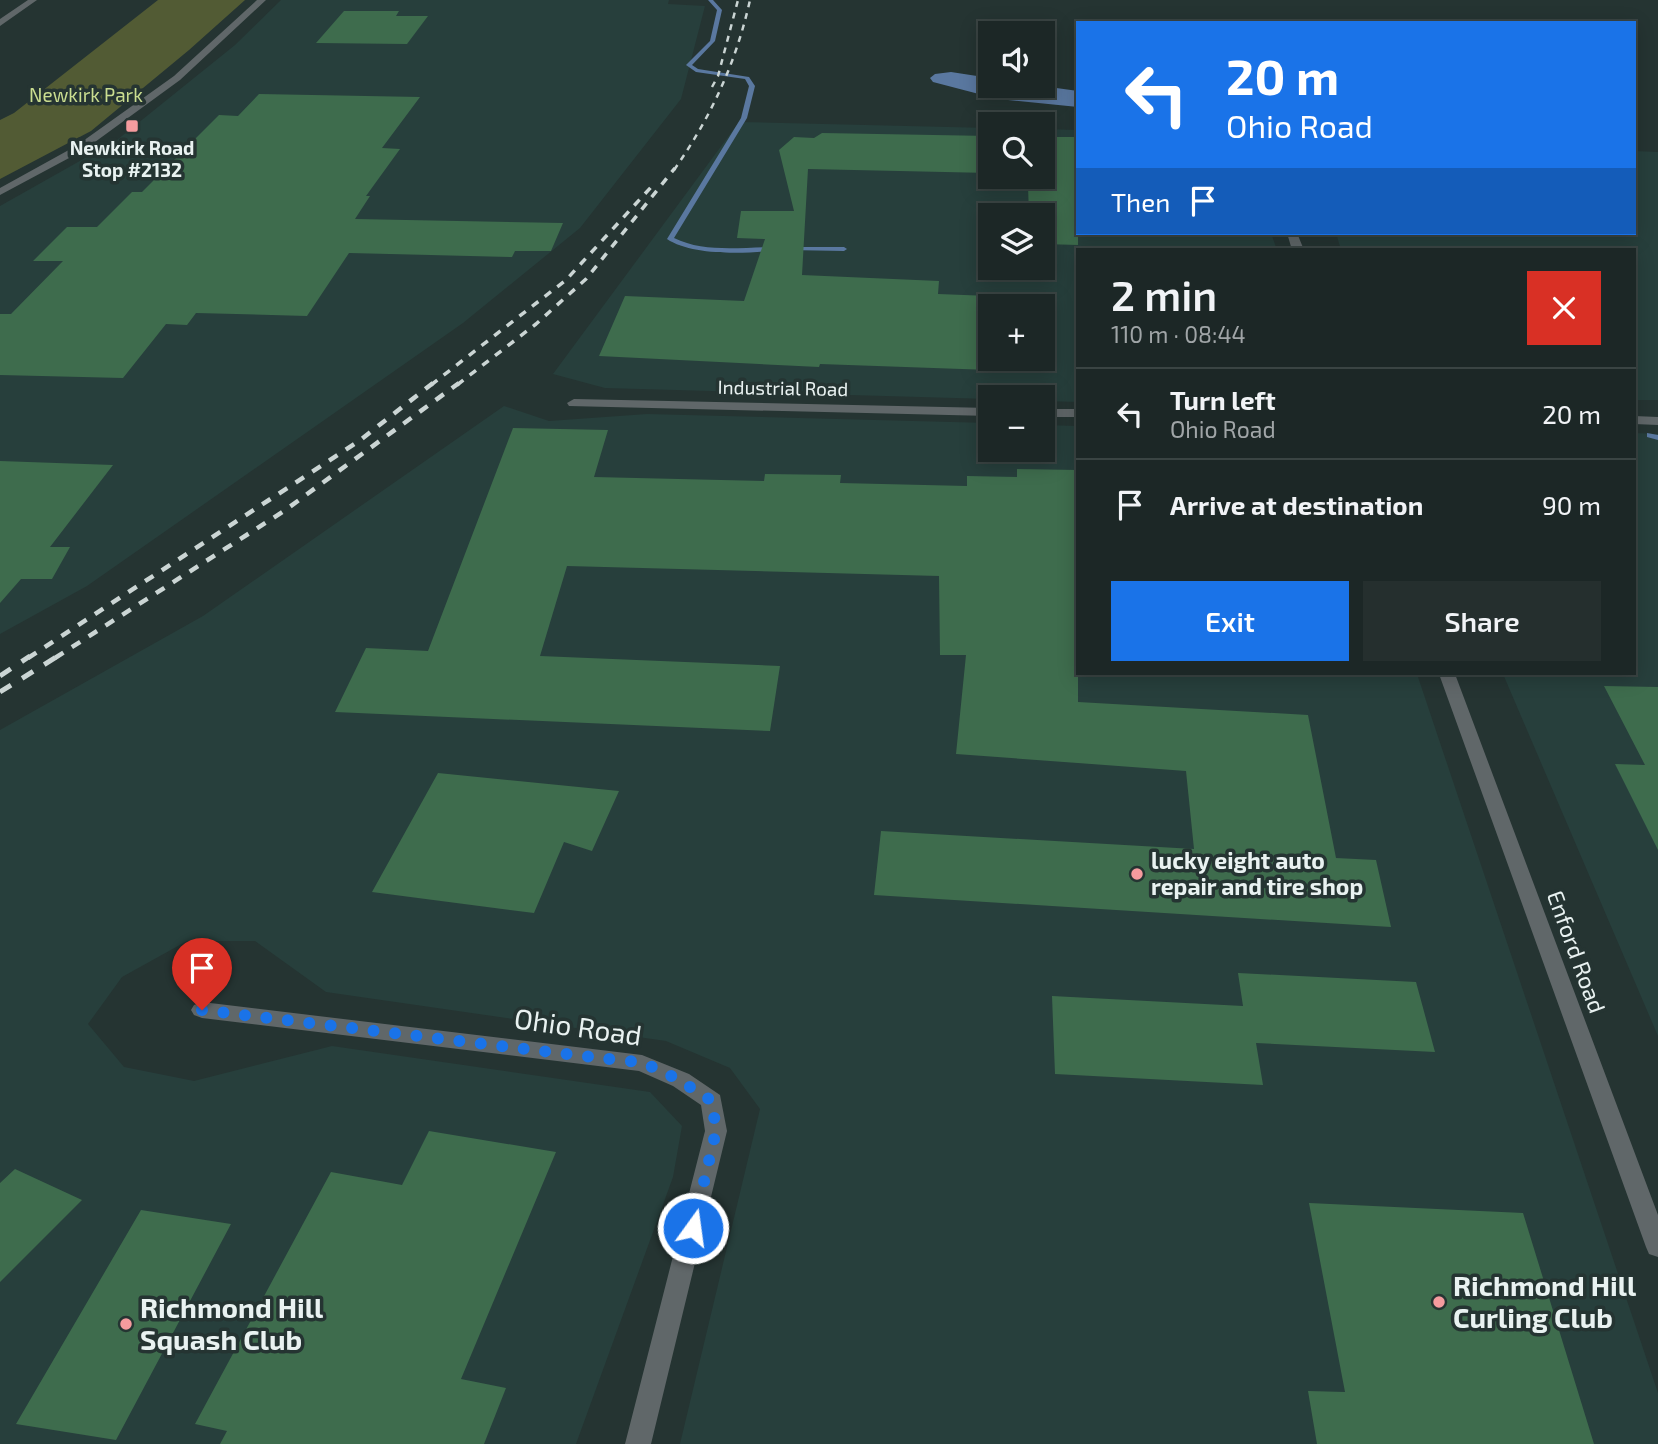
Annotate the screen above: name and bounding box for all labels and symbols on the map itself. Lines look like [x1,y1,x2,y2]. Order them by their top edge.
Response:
park label: Newkirk Park [29,83,143,106]
marker: Newkirk Road Stop #2132 [124,118,140,134]
place label: Newkirk Road Stop #2132 [70,136,194,181]
street label: Industrial Road [718,375,848,400]
place label: lucky eight auto repair and tire shop [1151,846,1363,900]
marker: lucky eight auto repair and tire shop [1129,866,1145,882]
street label: Enford Road [1542,887,1612,1017]
pin [172,938,232,1010]
street label: Ohio Road [512,1000,644,1052]
position arrow [656,1191,730,1265]
place label: Richmond Hill Curling Club [1453,1268,1637,1334]
place label: Richmond Hill Squash Club [140,1290,324,1356]
marker: Richmond Hill Curling Club [1431,1294,1447,1310]
marker: Richmond Hill Squash Club [118,1316,134,1332]

